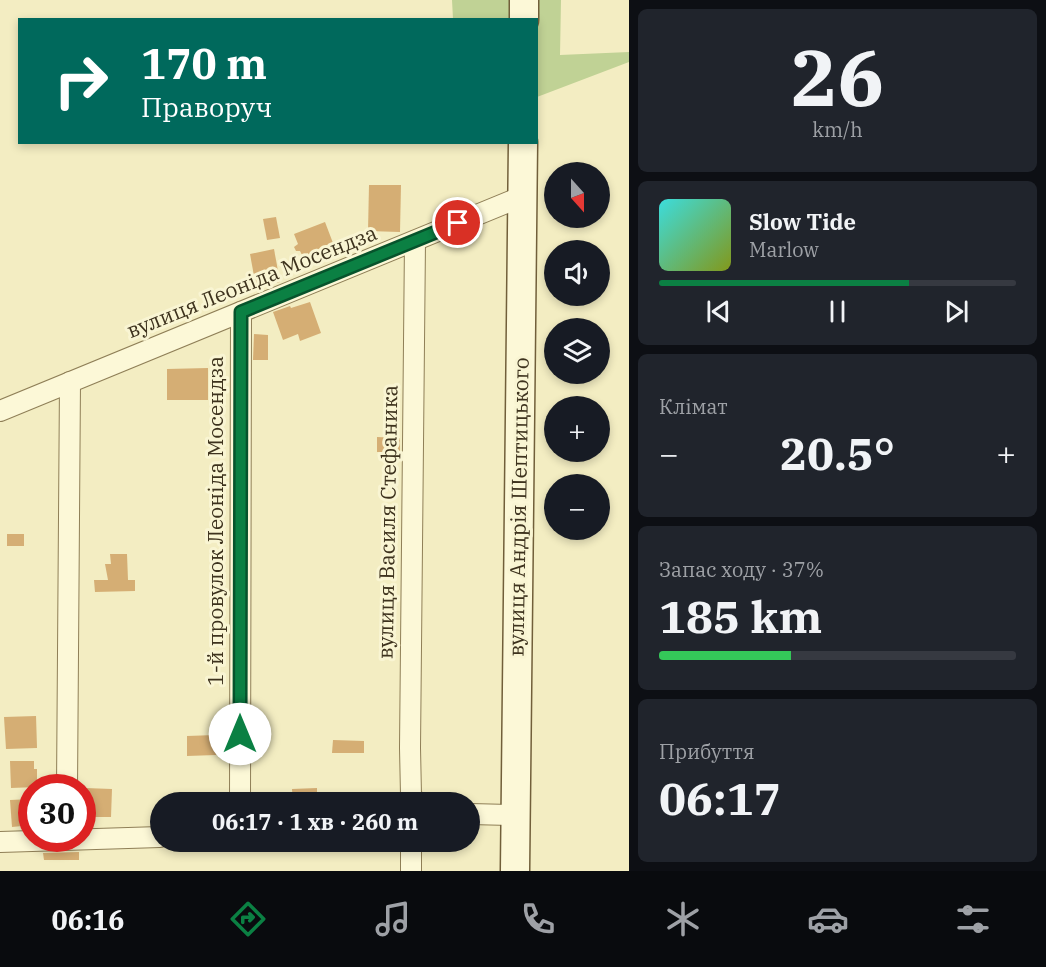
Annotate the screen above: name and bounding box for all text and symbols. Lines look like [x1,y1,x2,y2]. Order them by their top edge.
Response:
text: 26 [791,26,884,127]
text: 170 m [141,36,267,91]
icon: right [42,42,120,120]
text: Праворуч [141,89,272,124]
text: km/h [812,116,863,143]
north arrow [544,162,610,228]
map controls [544,162,610,540]
pin [432,197,483,248]
icon: arrive [441,206,474,239]
text: Slow Tide [749,207,856,236]
street label: вулиця Леоніда Мосендза [122,218,381,344]
text: Marlow [749,236,819,263]
button: sound [544,240,610,306]
icon: previous [702,295,735,328]
icon: pause [821,295,854,328]
icon: next [940,295,973,328]
button: layers [544,318,610,384]
street label: 1-й провулок Леоніда Мосендза [201,356,229,686]
street label: вулиця Андрія Шептицького [501,357,535,657]
street label: вулиця Василя Стефаника [371,385,403,659]
text: Клімат [659,393,728,420]
button: + [544,396,610,462]
text: 20.5° [780,424,895,482]
text: − [659,432,679,475]
text: + [996,432,1016,475]
button: − [544,474,610,540]
text: Запас ходу · 37% [659,556,824,583]
text: 185 km [659,587,822,645]
position arrow [208,702,272,766]
text: Прибуття [659,738,755,765]
text: 06:17 [659,769,781,827]
speed limit sign: 30 [18,774,96,852]
text: 06:17 · 1 хв · 260 m [212,807,418,836]
icon: directions [227,898,269,940]
icon: music [372,898,414,940]
icon: phone [517,898,559,940]
icon: climate [662,898,704,940]
icon: car [807,898,849,940]
icon: filters [952,898,994,940]
text: 06:16 [52,902,124,937]

